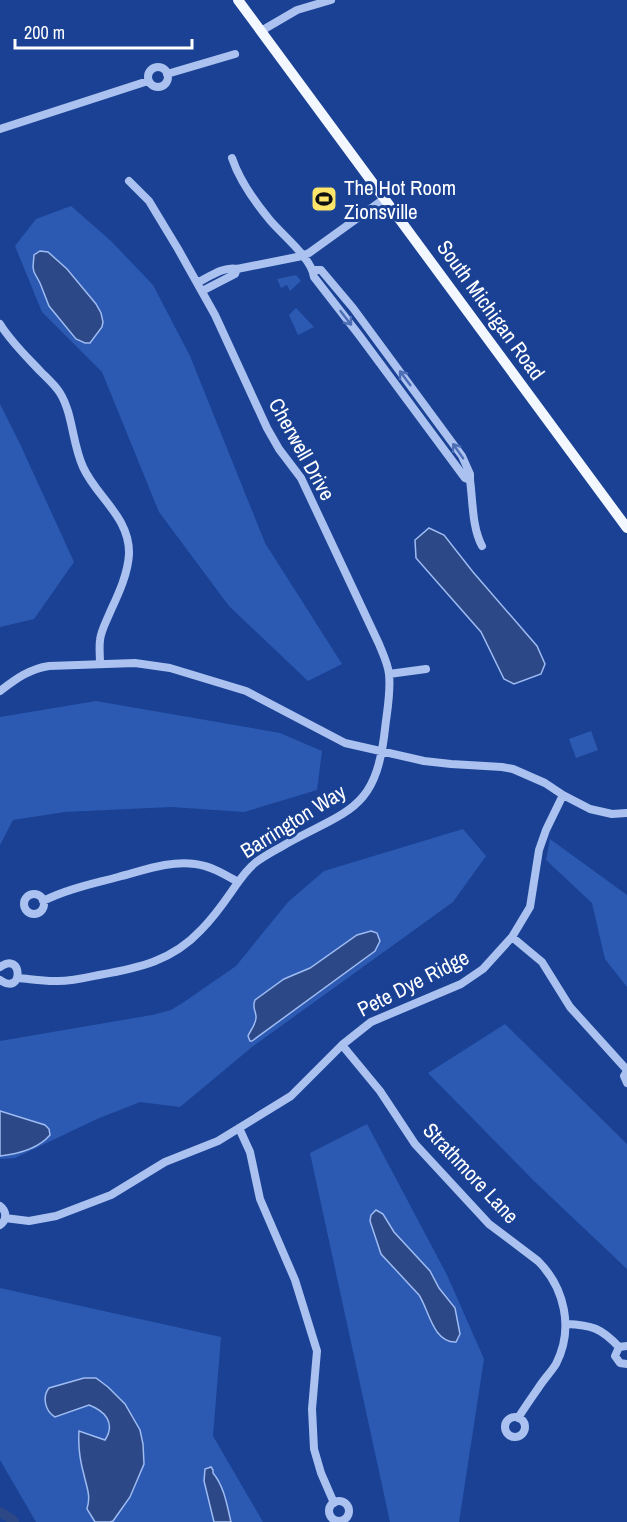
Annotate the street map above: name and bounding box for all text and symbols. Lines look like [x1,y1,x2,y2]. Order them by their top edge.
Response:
scale bar [15,12,192,50]
text: 200 m [24,20,65,45]
place label: The Hot Room Zionsville [344,173,456,226]
sports icon: The Hot Room Zionsville [309,184,339,214]
street label: South Michigan Road [430,234,552,386]
one-way arrow [339,310,352,326]
one-way arrow [398,370,411,386]
street label: Cherwell Drive [262,393,342,505]
one-way arrow [452,443,464,460]
street label: Barrington Way [235,777,351,865]
street label: Pete Dye Ridge [352,942,474,1024]
street label: Strathmore Lane [417,1116,525,1230]

